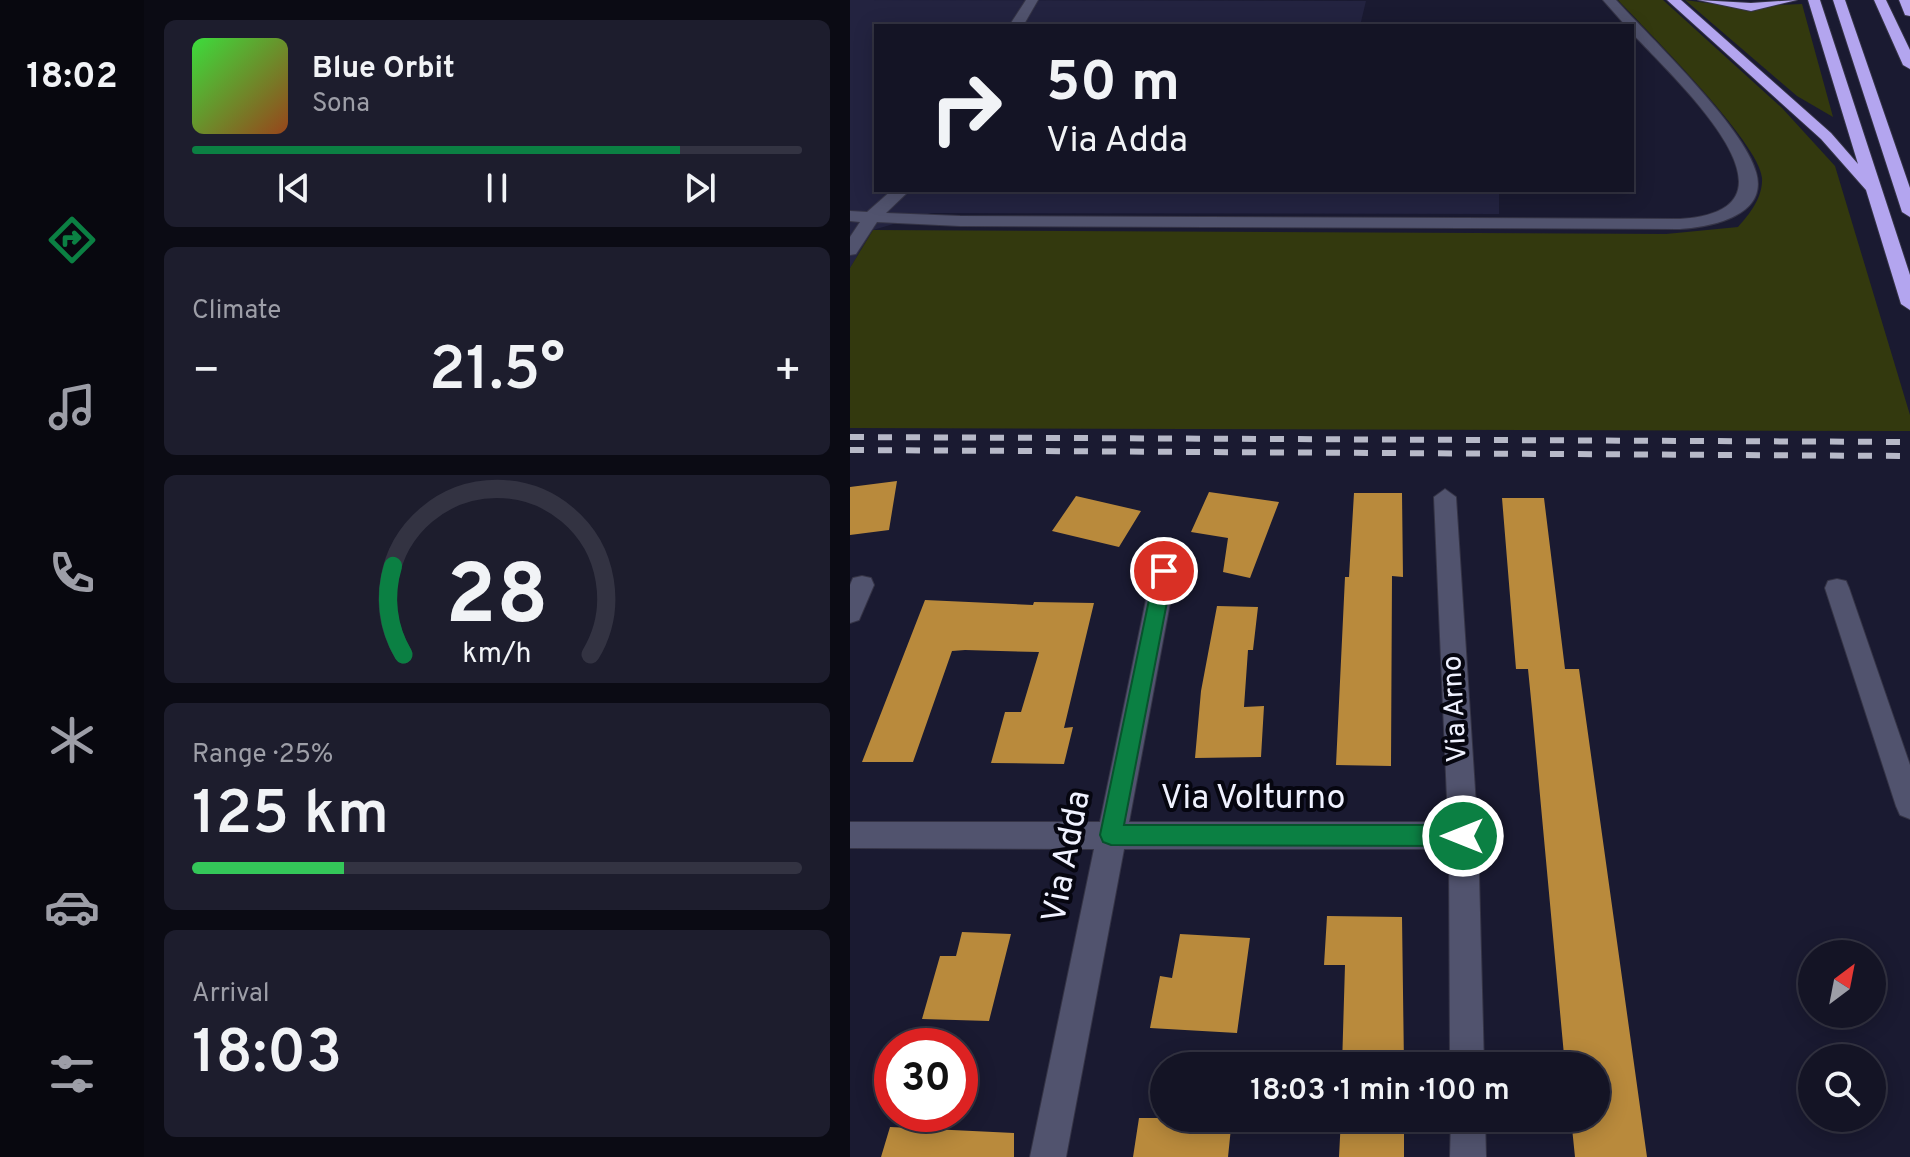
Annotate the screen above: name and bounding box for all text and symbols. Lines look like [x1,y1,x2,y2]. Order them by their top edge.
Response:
text: 50 m [1046,50,1180,120]
text: Blue Orbit [312,51,455,88]
text: 18:02 [26,55,118,101]
icon: right [914,56,1018,160]
text: Sona [312,88,370,121]
text: Via Adda [1046,119,1188,165]
icon: previous [272,166,316,210]
icon: pause [475,166,519,210]
icon: next [678,166,722,210]
icon: directions [44,212,100,268]
text: Climate [192,295,281,328]
text: 21.5° [429,335,565,411]
text: − [192,345,220,401]
text: + [774,345,802,401]
icon: music [44,379,100,435]
pin [1130,537,1198,605]
icon: phone [44,545,100,601]
text: 28 [445,547,549,652]
icon: arrive [1142,549,1186,593]
text: km/h [462,637,532,673]
street label: Via Arno [1435,655,1477,763]
icon: climate [44,712,100,768]
text: Range · 25% [192,739,333,772]
street label: Via Volturno [1160,778,1346,821]
text: 125 km [192,779,389,855]
street label: Via Adda [1034,787,1102,927]
position arrow [1421,794,1505,878]
icon: car [44,879,100,935]
north arrow [1798,940,1886,1028]
map controls [1798,940,1886,1132]
text: Arrival [192,978,270,1011]
text: 18:03 [192,1018,342,1094]
speed limit sign: 30 [874,1028,978,1132]
button: search [1798,1044,1886,1132]
icon: filters [44,1046,100,1102]
text: 18:03 · 1 min · 100 m [1250,1073,1510,1110]

